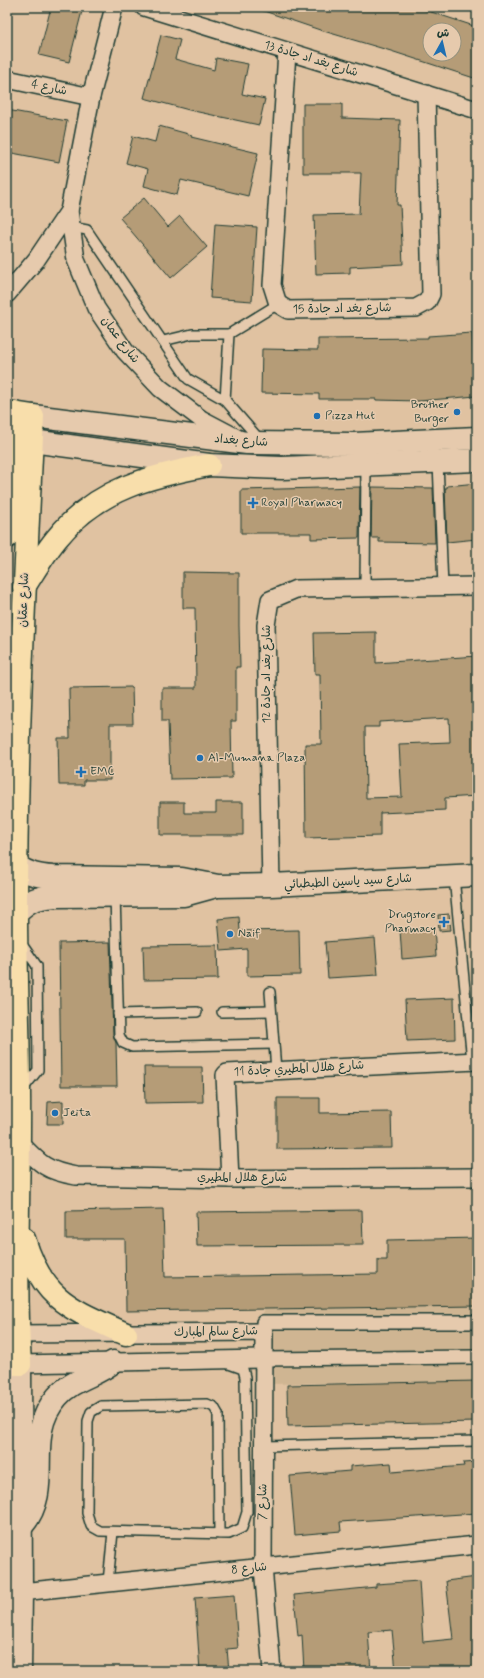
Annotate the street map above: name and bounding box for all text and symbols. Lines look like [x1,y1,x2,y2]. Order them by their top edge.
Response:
north arrow [422,22,462,62]
text: ش [436,25,450,41]
street label: شارع بغد اد جادة 13 [262,37,360,81]
street label: شارع 4 [30,76,68,100]
street label: شارع بغد اد جادة 15 [293,300,391,318]
street label: شارع عمان [97,313,143,367]
place label: Brother Burger [411,397,449,427]
marker: Brother Burger [452,407,462,417]
place label: Pizza Hut [325,408,375,424]
marker: Pizza Hut [312,411,322,421]
street label: شارع بغداد [214,431,268,451]
place label: Royal Pharmacy [261,495,342,511]
marker: Royal Pharmacy [248,498,258,508]
street label: شارع عمّان [15,572,33,628]
street label: شارع بغد اد جادة 12 [259,625,275,723]
place label: Al-Mumana Plaza [208,750,305,766]
marker: Al-Mumana Plaza [195,753,205,763]
place label: EMC [90,764,115,780]
marker: EMC [75,766,87,778]
street label: شارع سيد ياسين الطبطبائي [284,871,412,895]
place label: Drugstore Pharmacy [385,907,436,937]
marker: Drugstore Pharmacy [439,917,449,927]
place label: Naif [238,926,260,942]
marker: Naif [225,929,235,939]
street label: شارع هلال المطيري جادة 11 [234,1058,364,1080]
place label: Jeita [63,1105,91,1121]
marker: Jeita [50,1108,60,1118]
street label: شارع هلال المطيري [197,1170,287,1186]
street label: شارع سالم المبارك [174,1323,258,1342]
street label: شارع 7 [255,1484,271,1520]
street label: شارع 8 [230,1559,268,1579]

